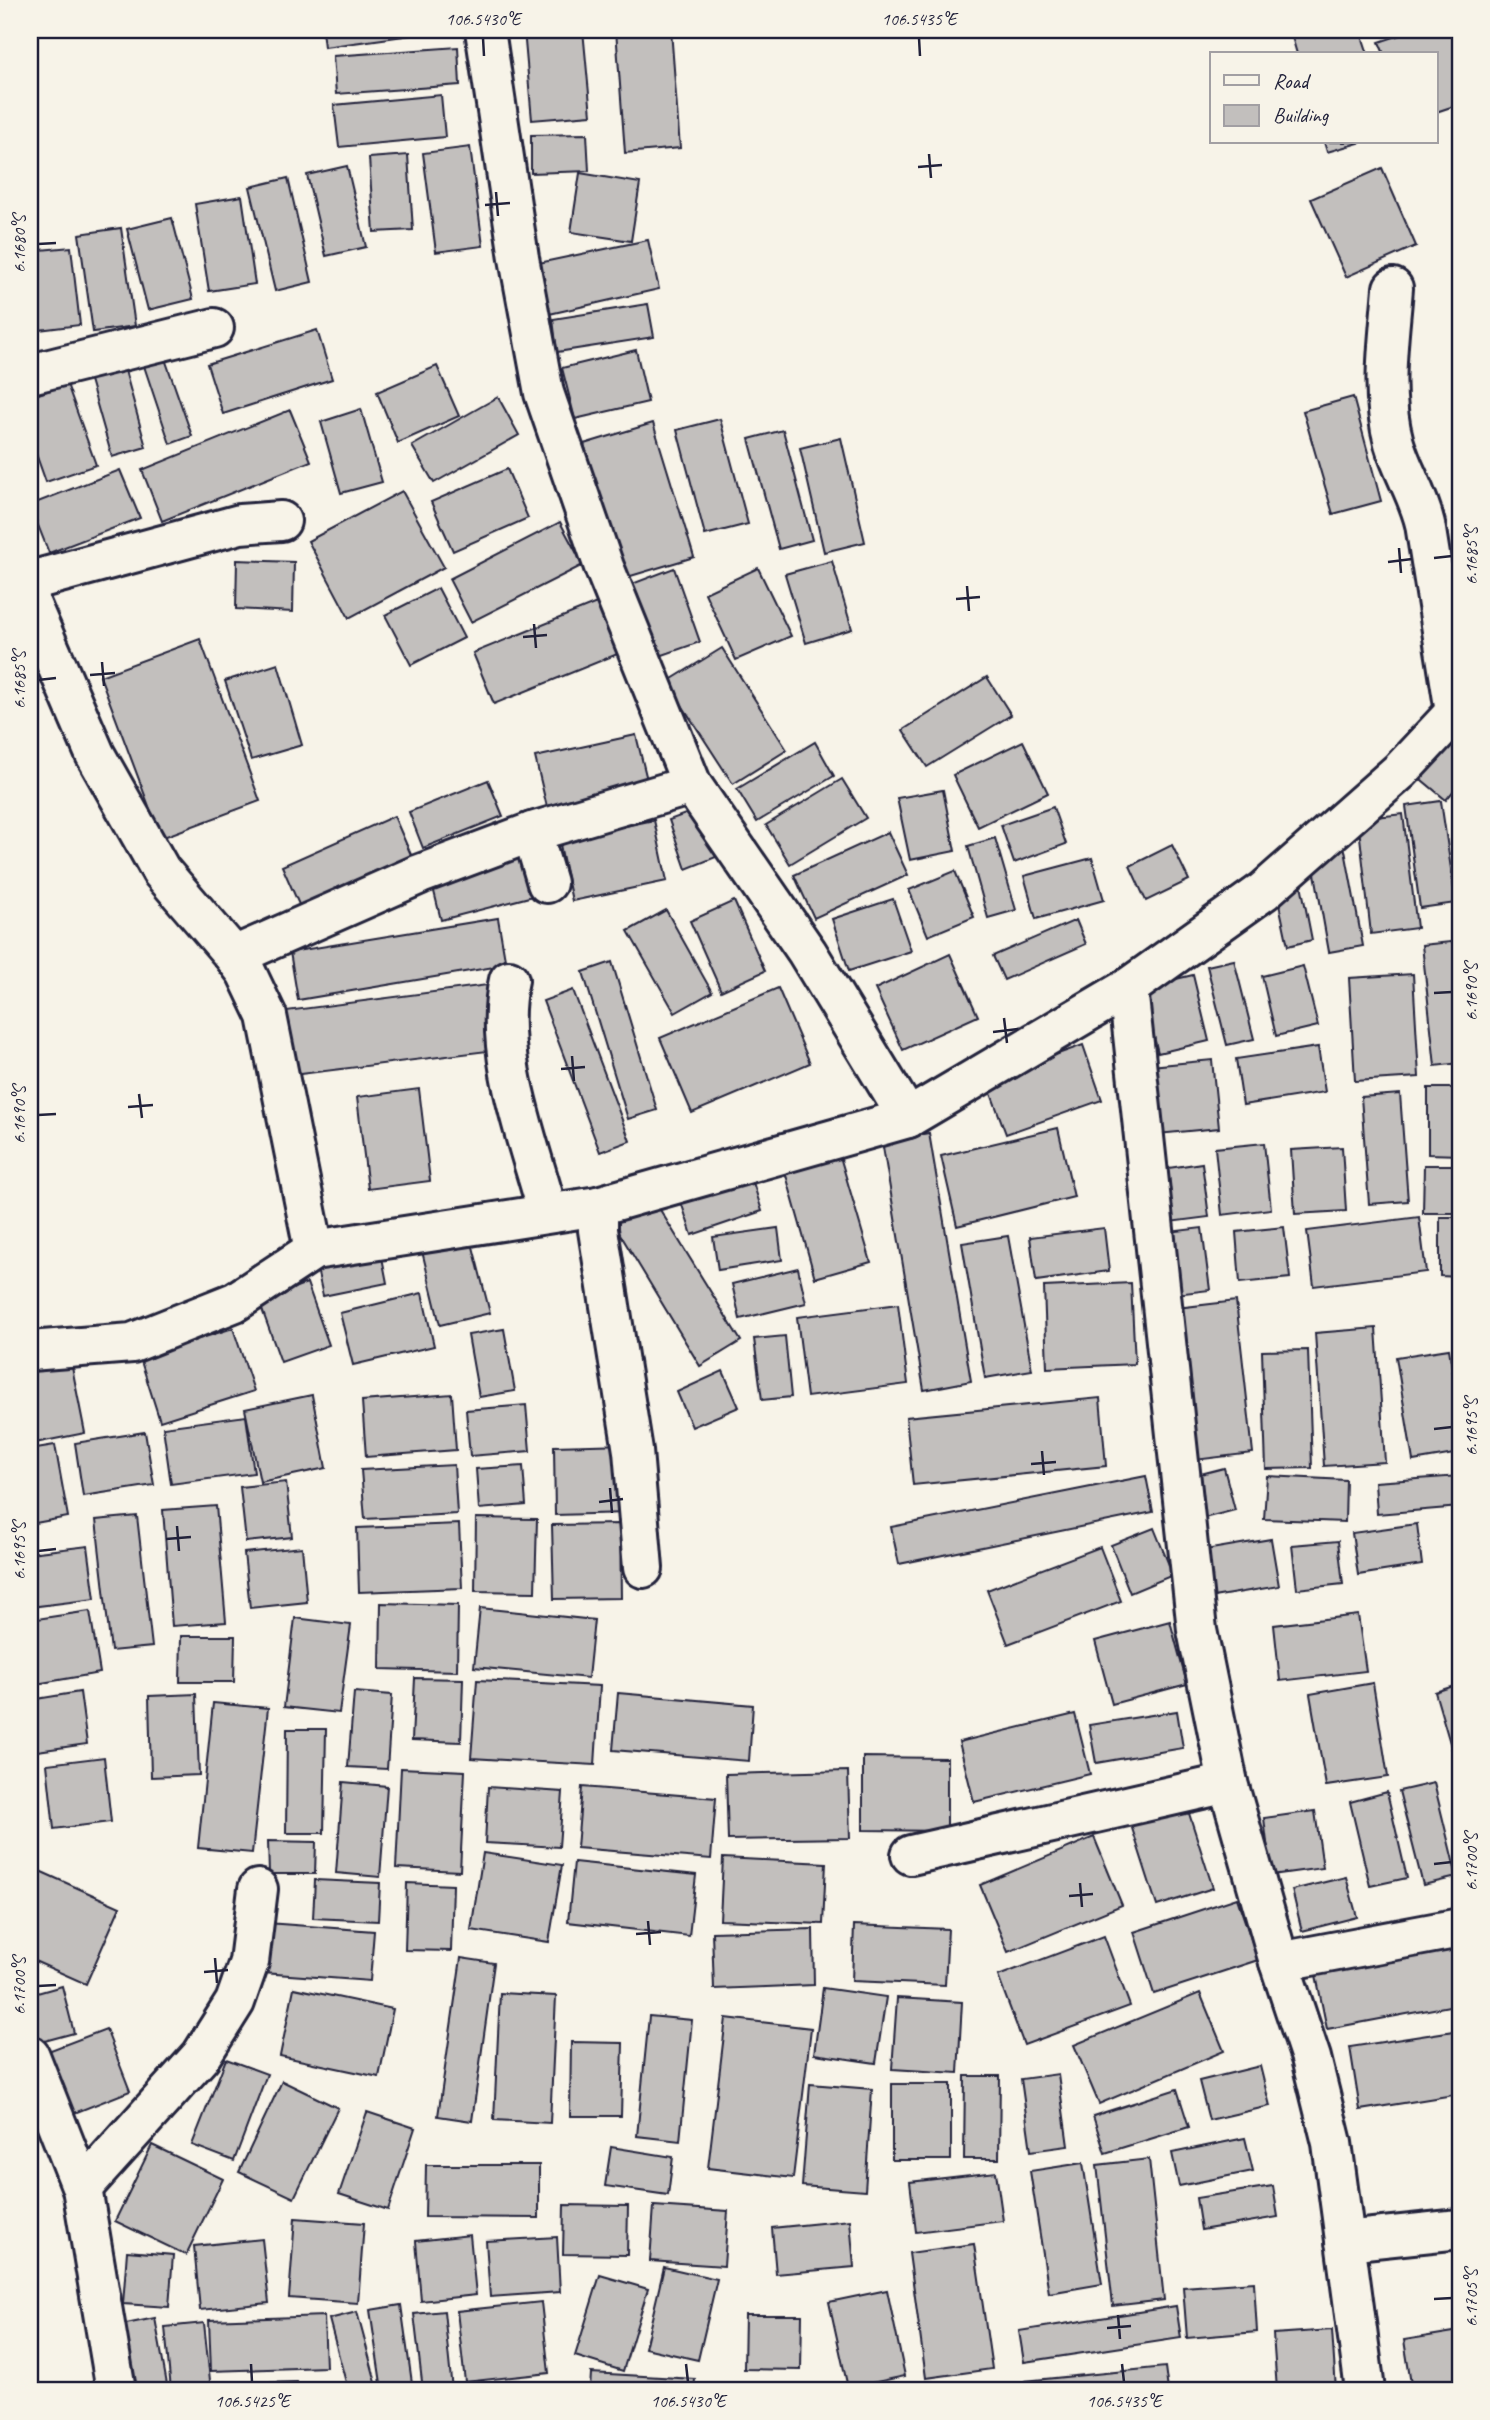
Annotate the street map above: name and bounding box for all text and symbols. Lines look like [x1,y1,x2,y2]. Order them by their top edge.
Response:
text: 106.5430°E [446,8,523,30]
text: 106.5435°E [882,8,959,30]
legend [1210,52,1438,144]
text: Road [1273,68,1312,94]
text: Building [1273,102,1330,128]
text: 6.1680°S [8,212,30,273]
text: 6.1685°S [1460,524,1482,585]
text: 6.1685°S [8,648,30,709]
text: 6.1690°S [1460,960,1482,1021]
text: 6.1690°S [8,1083,30,1144]
text: 6.1695°S [1460,1395,1482,1456]
text: 6.1695°S [8,1519,30,1580]
text: 6.1700°S [1460,1830,1482,1891]
text: 6.1700°S [8,1954,30,2015]
text: 6.1705°S [1460,2266,1482,2327]
text: 106.5425°E [215,2390,292,2412]
text: 106.5430°E [651,2390,728,2412]
text: 106.5435°E [1087,2390,1164,2412]

